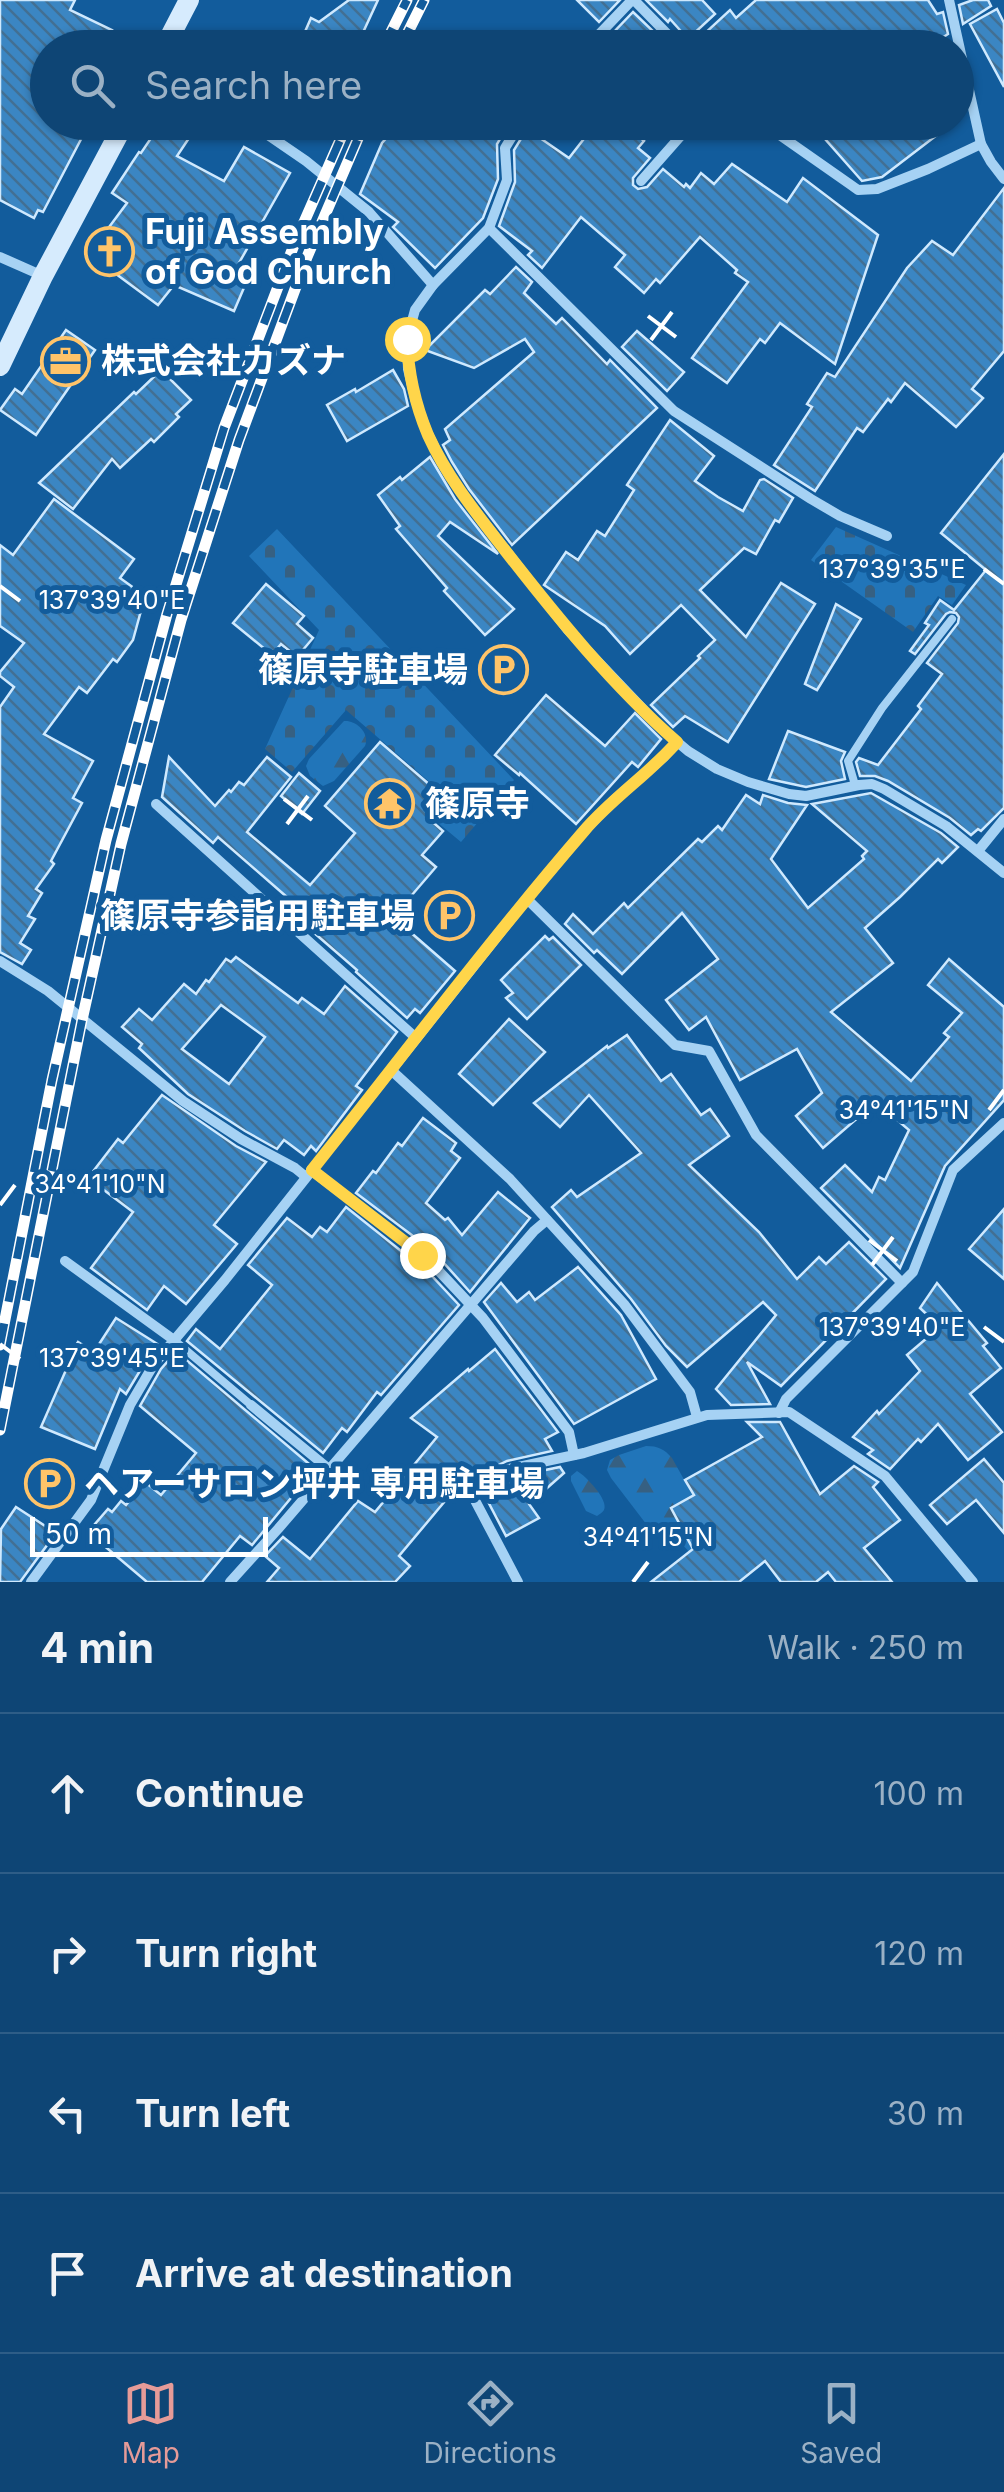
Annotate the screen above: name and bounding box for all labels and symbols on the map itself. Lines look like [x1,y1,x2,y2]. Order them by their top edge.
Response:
place label: Fuji Assembly of God Church [145,210,392,292]
church icon: Fuji Assembly of God Church [84,226,136,278]
route start [385,317,431,363]
office icon: 株式会社カズナ [40,335,92,387]
place label: 株式会社カズナ [101,339,346,381]
text: 137°39'35"E [819,554,965,584]
text: 137°39'40"E [39,585,185,615]
parking icon: 篠原寺駐車場 [477,644,529,696]
place label: 篠原寺駐車場 [258,648,468,690]
temple icon: 篠原寺 [364,778,416,830]
place label: 篠原寺 [425,782,530,824]
parking icon: 篠原寺参詣用駐車場 [424,890,476,942]
place label: 篠原寺参詣用駐車場 [100,894,415,936]
text: 34°41'15"N [839,1095,969,1125]
text: 34°41'10"N [34,1169,166,1199]
route end [400,1233,446,1279]
text: 137°39'40"E [819,1312,965,1342]
text: 137°39'45"E [39,1343,185,1373]
parking icon: ヘアーサロン坪井 専用駐車場 [23,1458,75,1510]
place label: ヘアーサロン坪井 専用駐車場 [84,1462,545,1504]
scale bar [30,1512,268,1556]
text: 34°41'15"N [583,1522,713,1552]

